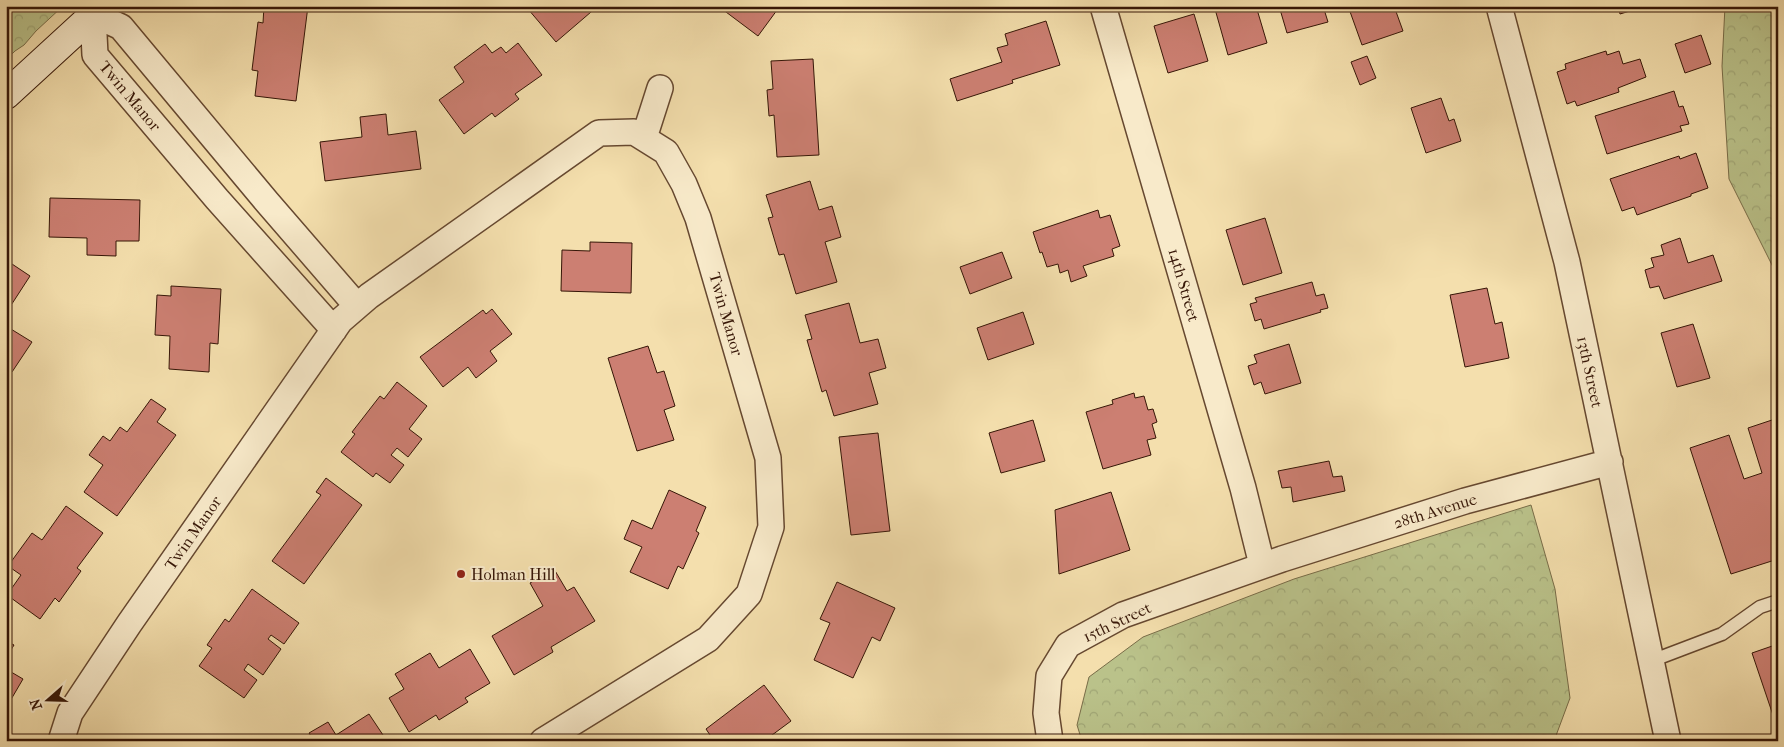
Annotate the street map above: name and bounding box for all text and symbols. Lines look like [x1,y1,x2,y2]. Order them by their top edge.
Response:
street label: Twin Manor [95,57,165,135]
street label: 14th Street [1164,246,1204,324]
street label: Twin Manor [705,270,747,358]
street label: 13th Street [1573,335,1607,410]
street label: 28th Avenue [1391,489,1479,533]
street label: Twin Manor [161,492,226,574]
place label: Holman Hill [471,565,556,584]
marker: Holman Hill [455,568,467,580]
street label: 15th Street [1080,598,1154,646]
north arrow [22,674,72,724]
text: N [26,696,46,712]

